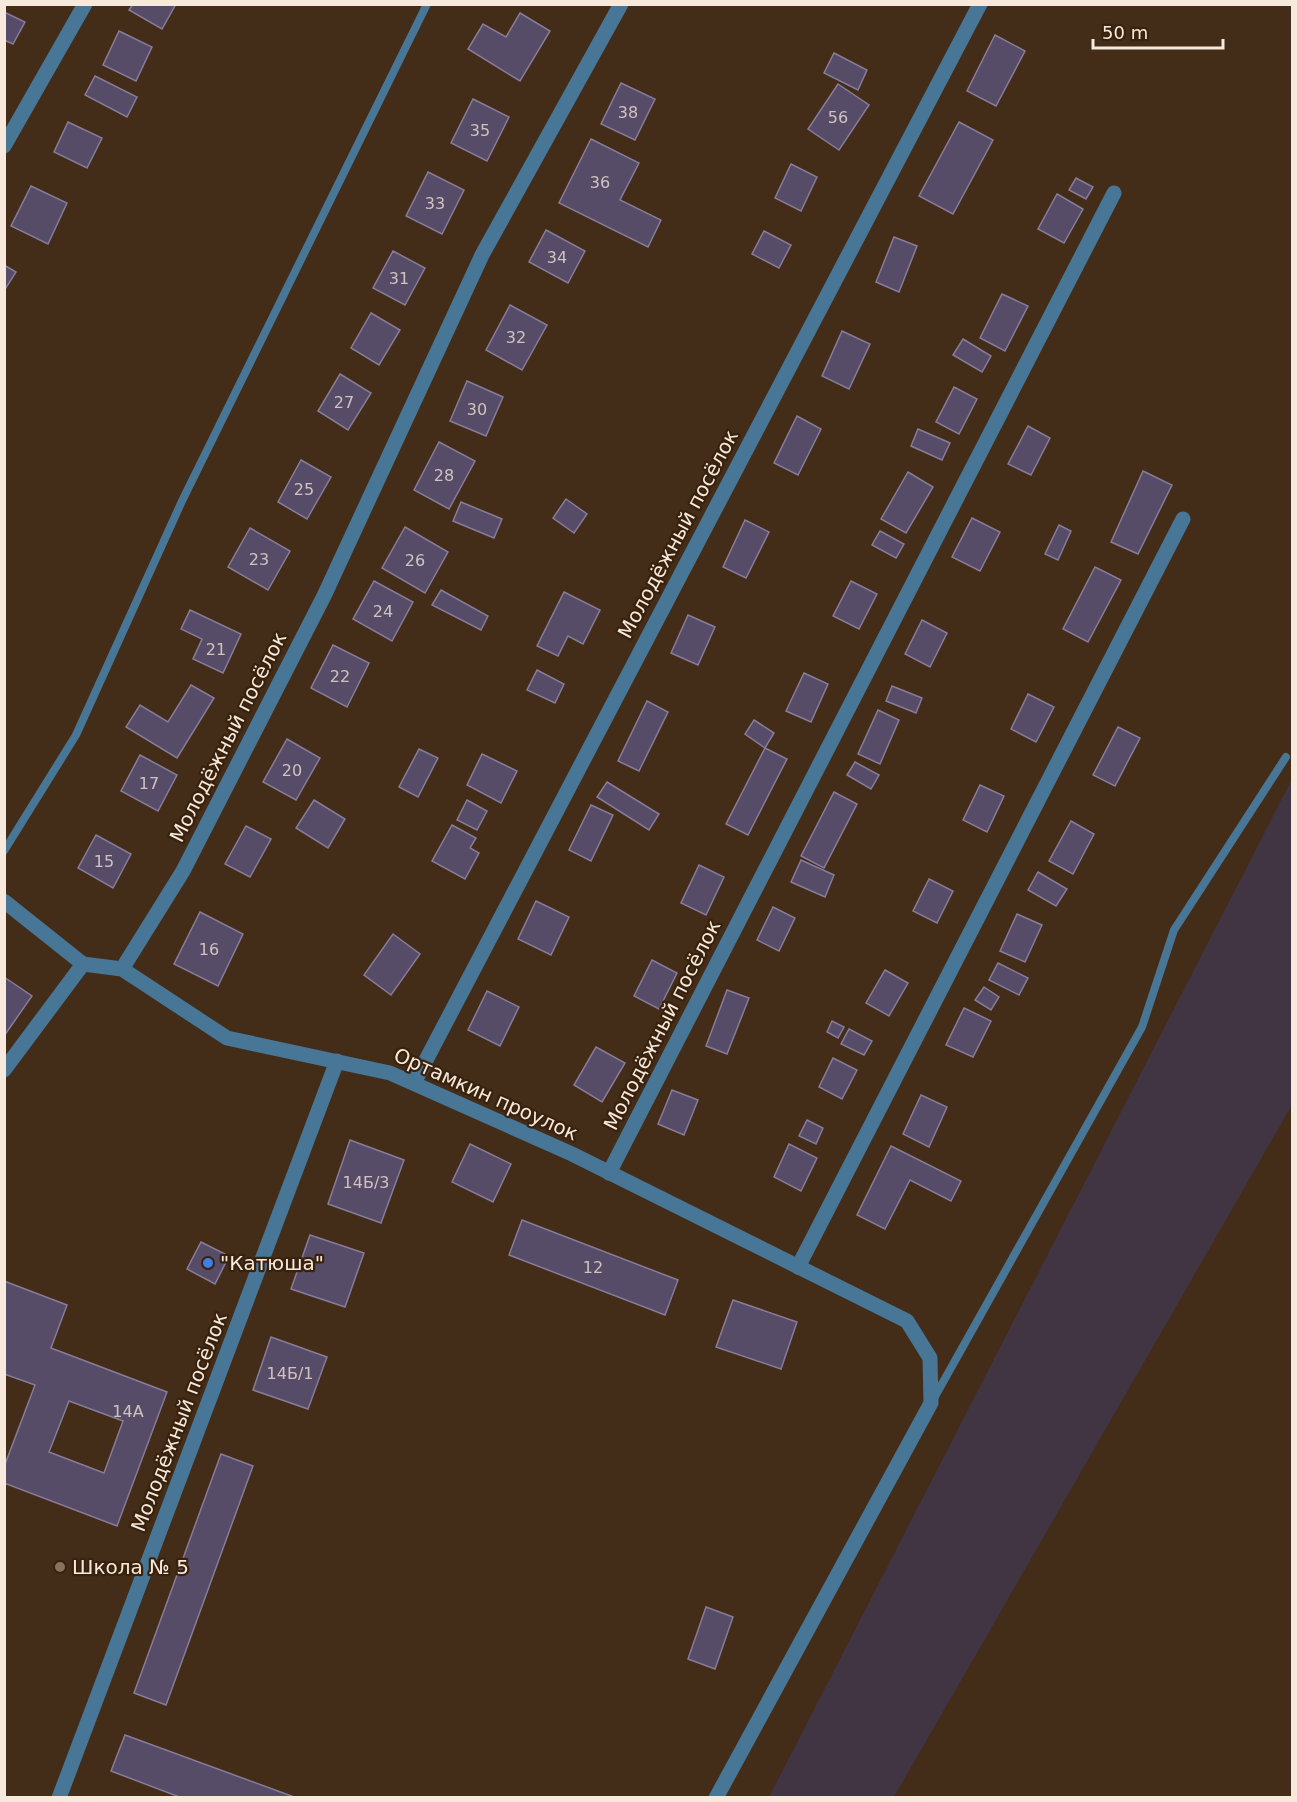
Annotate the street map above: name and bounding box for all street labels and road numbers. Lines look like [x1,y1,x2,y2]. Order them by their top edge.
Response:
street label: Молодёжный посёлок [613,426,743,642]
street label: Молодёжный посёлок [165,628,291,846]
street label: Молодёжный посёлок [599,916,725,1134]
street label: Ортамкин проулок [390,1043,582,1145]
street label: Молодёжный посёлок [126,1309,232,1535]

